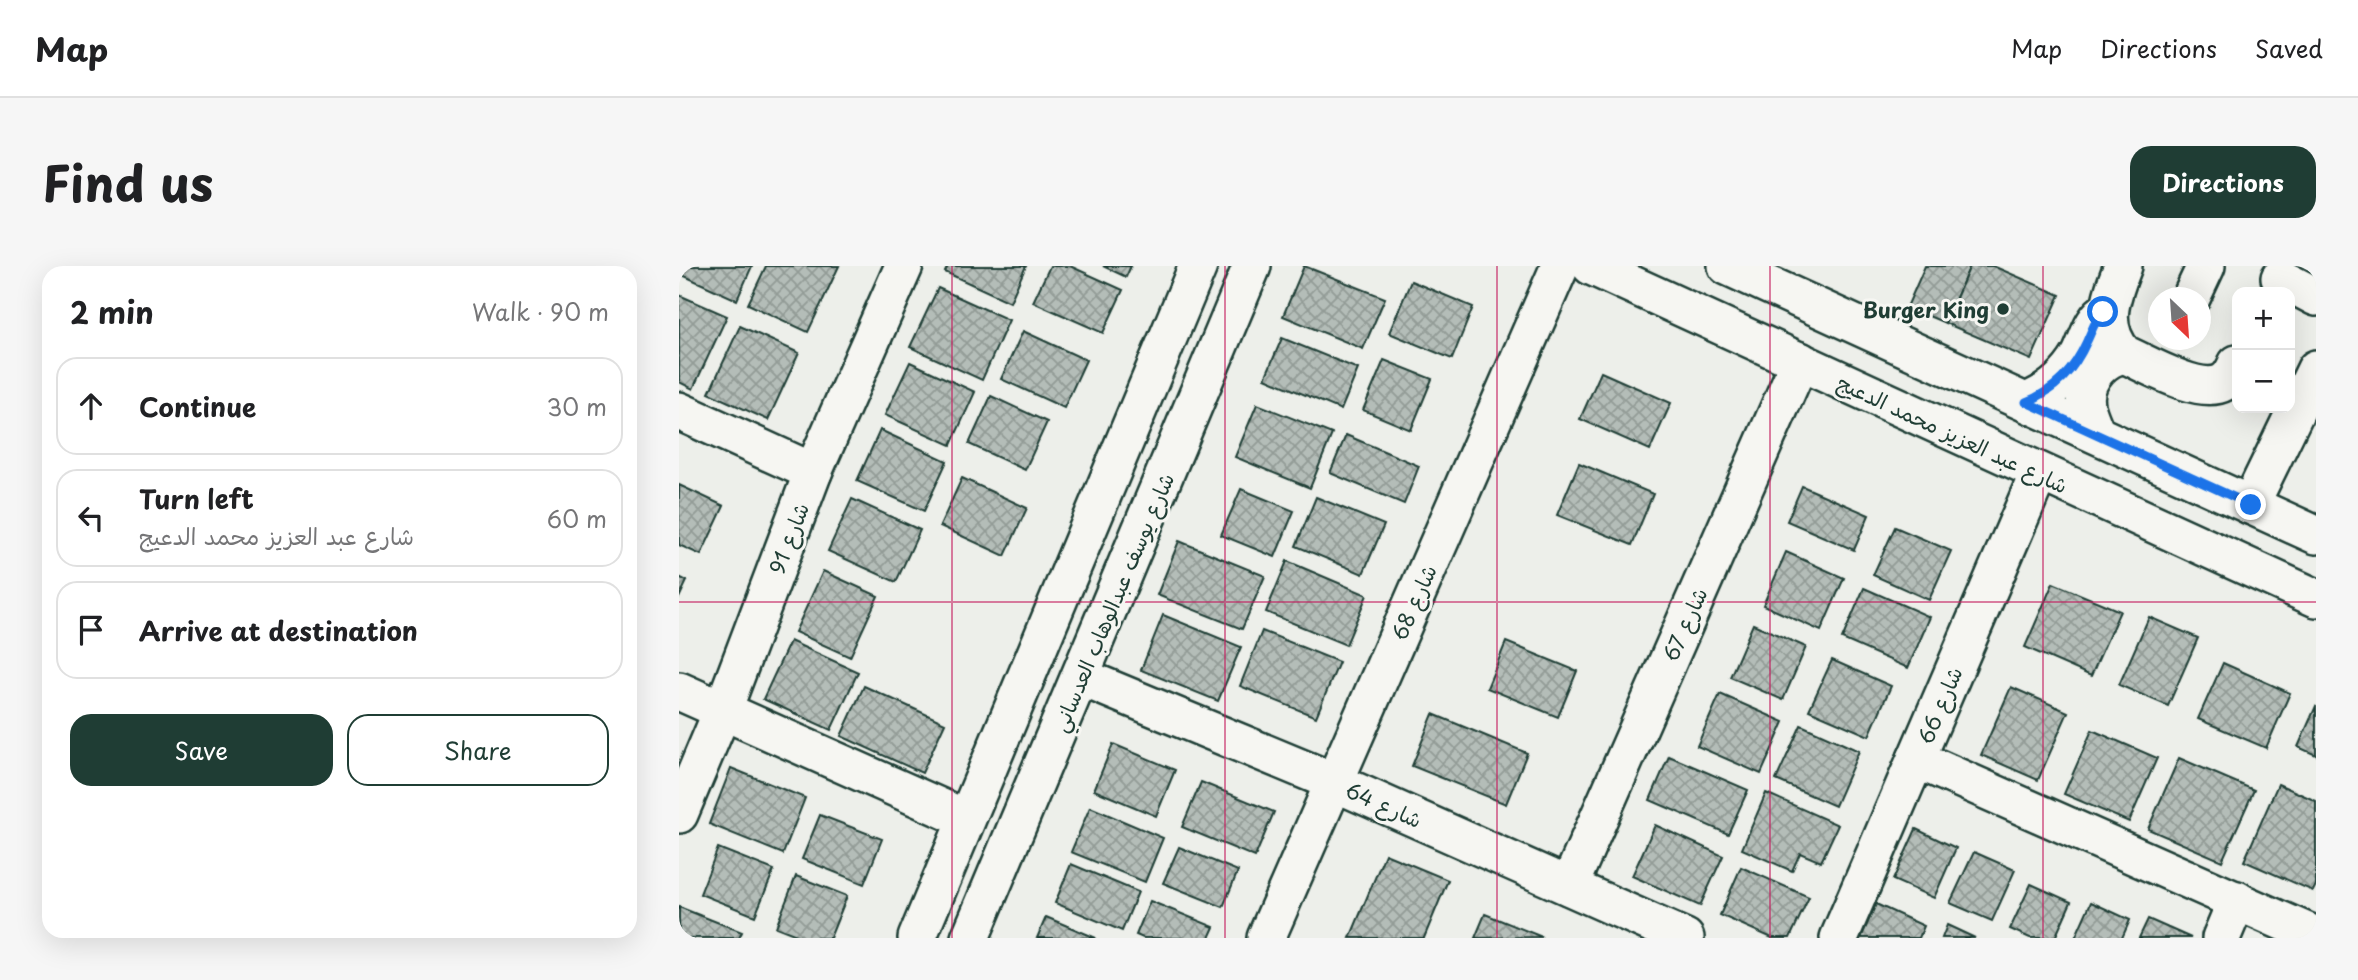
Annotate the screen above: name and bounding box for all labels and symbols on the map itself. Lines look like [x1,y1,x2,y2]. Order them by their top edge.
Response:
north arrow [2148,287,2211,350]
place label: Burger King [1863,293,1989,325]
route start [2087,296,2118,327]
marker: Burger King [1995,301,2011,317]
street label: شارع عبد العزيز محمد الدعيج [1832,365,2074,501]
street label: شارع يوسف عبدالوهاب العدساني [1043,467,1186,739]
route end [2235,489,2266,520]
street label: شارع 91 [760,498,817,579]
street label: شارع 68 [1382,559,1445,645]
street label: شارع 67 [1654,582,1715,667]
street label: شارع 66 [1908,661,1971,749]
street label: شارع 64 [1340,773,1427,836]

